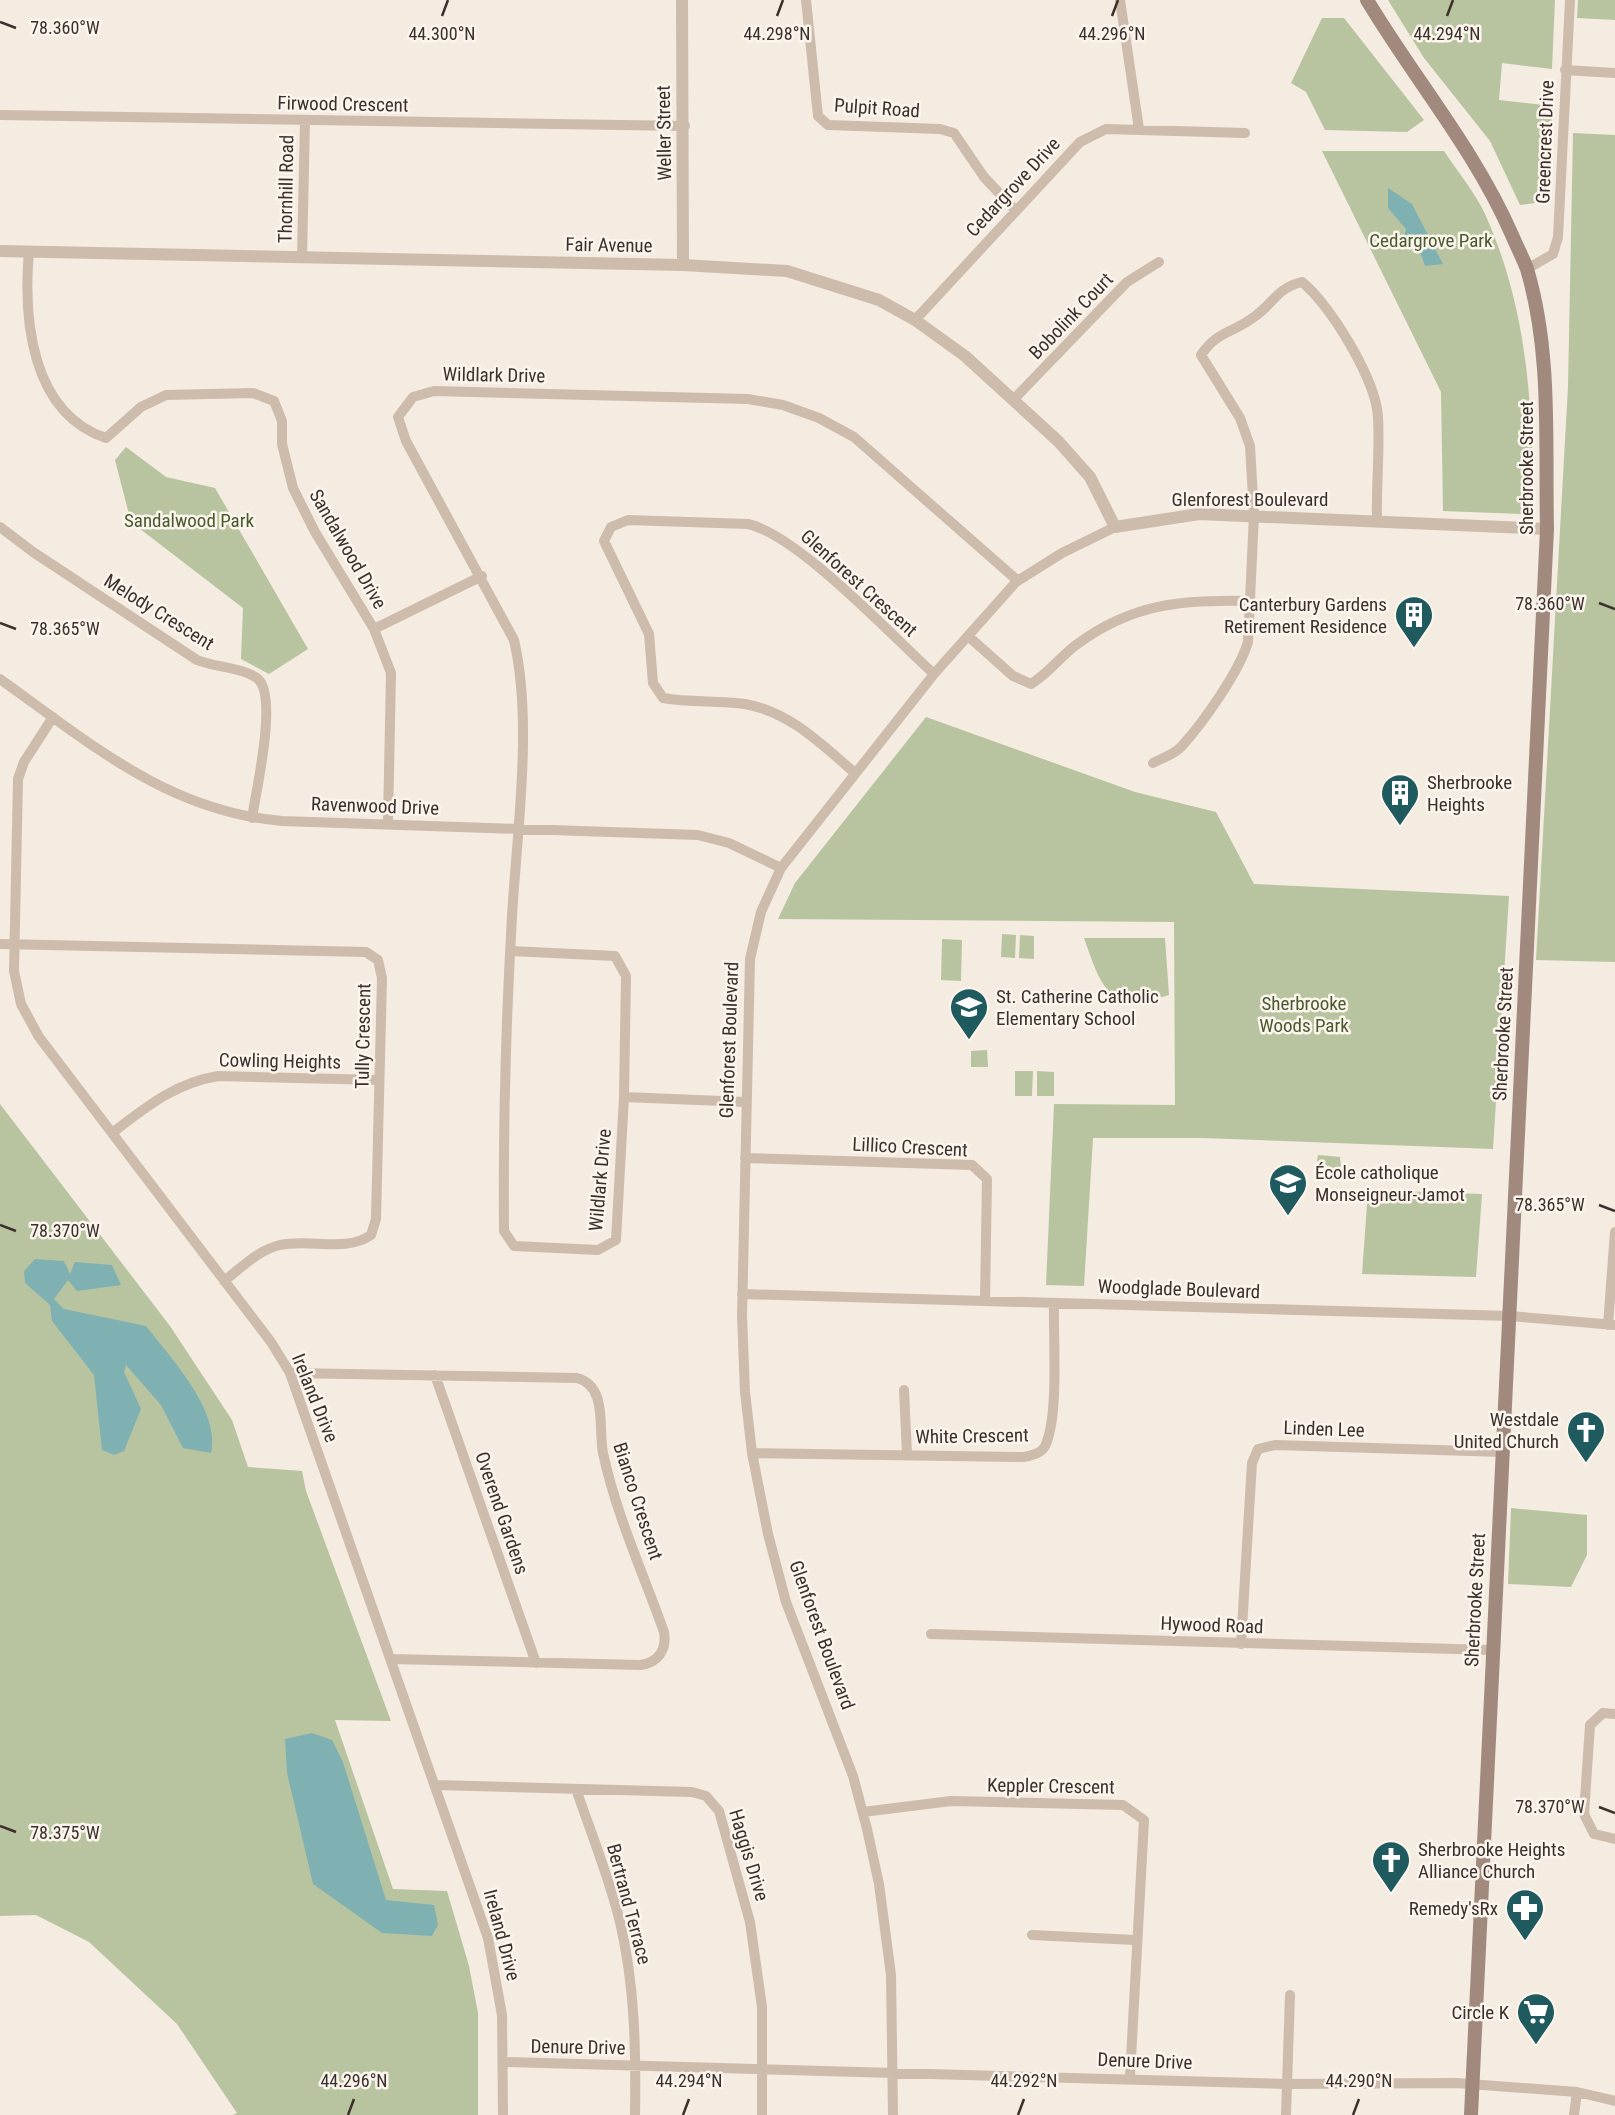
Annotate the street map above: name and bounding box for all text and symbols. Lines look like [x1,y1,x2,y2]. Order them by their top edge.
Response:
text: 78.360°W [30,17,100,38]
text: 44.300°N [408,23,476,44]
text: 44.298°N [743,23,811,44]
text: 44.296°N [1078,23,1146,44]
text: 44.294°N [1413,23,1481,44]
street label: Greencrest Drive [1531,80,1559,204]
street label: Weller Street [652,85,676,181]
street label: Firwood Crescent [277,91,409,117]
street label: Pulpit Road [833,94,921,122]
street label: Cedargrove Drive [961,133,1065,241]
street label: Thornhill Road [274,135,298,243]
park label: Cedargrove Park [1369,229,1493,252]
street label: Fair Avenue [565,233,653,257]
street label: Bobolink Court [1024,268,1118,364]
street label: Wildlark Drive [442,363,546,387]
street label: Sherbrooke Street [1515,401,1538,535]
street label: Sandalwood Drive [304,485,392,613]
street label: Glenforest Boulevard [1172,488,1328,511]
park label: Sandalwood Park [124,509,255,532]
street label: Glenforest Crescent [796,525,922,641]
street label: Melody Crescent [100,569,218,655]
place label: Canterbury Gardens Retirement Residence [1224,593,1387,638]
text: 78.360°W [1515,593,1585,614]
building icon: Canterbury Gardens Retirement Residence [1393,594,1435,649]
text: 78.365°W [30,618,100,639]
place label: Sherbrooke Heights [1427,771,1512,816]
building icon: Sherbrooke Heights [1379,772,1421,827]
street label: Ravenwood Drive [310,792,440,820]
street label: Glenforest Boulevard [715,961,743,1119]
street label: Sherbrooke Street [1488,967,1518,1101]
street label: Tully Crescent [351,983,375,1089]
place label: St. Catherine Catholic Elementary School [996,985,1159,1030]
school or university icon: St. Catherine Catholic Elementary School [948,986,990,1041]
park label: Sherbrooke Woods Park [1259,992,1349,1037]
street label: Cowling Heights [219,1048,341,1074]
street label: Wildlark Drive [584,1128,616,1232]
street label: Lillico Crescent [852,1132,968,1162]
place label: École catholique Monseigneur-Jamot [1315,1161,1465,1206]
school or university icon: École catholique Monseigneur-Jamot [1267,1162,1309,1217]
text: 78.365°W [1515,1194,1585,1215]
text: 78.370°W [30,1220,100,1241]
street label: Woodglade Boulevard [1097,1275,1261,1303]
street label: Ireland Drive [287,1350,343,1446]
place label: Westdale United Church [1454,1408,1559,1453]
church icon: Westdale United Church [1565,1409,1607,1464]
street label: Linden Lee [1283,1416,1365,1442]
street label: White Crescent [915,1424,1029,1448]
street label: Bianco Crescent [608,1439,668,1563]
street label: Overend Gardens [470,1449,534,1577]
street label: Sherbrooke Street [1460,1533,1490,1667]
street label: Glenforest Boulevard [784,1557,860,1713]
street label: Hywood Road [1160,1612,1264,1638]
street label: Keppler Crescent [987,1773,1115,1799]
text: 78.370°W [1515,1796,1585,1817]
street label: Haggis Drive [724,1806,774,1904]
text: 78.375°W [30,1822,100,1843]
place label: Sherbrooke Heights Alliance Church [1418,1838,1565,1883]
church icon: Sherbrooke Heights Alliance Church [1370,1839,1412,1894]
street label: Bertrand Terrace [602,1841,656,1967]
street label: Ireland Drive [479,1887,525,1983]
pharmacy icon: Remedy'sRx [1504,1887,1546,1942]
place label: Remedy'sRx [1409,1897,1498,1920]
supermarket icon: Circle K [1515,1991,1557,2046]
place label: Circle K [1451,2001,1510,2024]
street label: Denure Drive [530,2035,626,2059]
street label: Denure Drive [1097,2048,1193,2074]
text: 44.296°N [320,2070,388,2091]
text: 44.294°N [655,2070,723,2091]
text: 44.292°N [990,2070,1058,2091]
text: 44.290°N [1325,2070,1393,2091]

